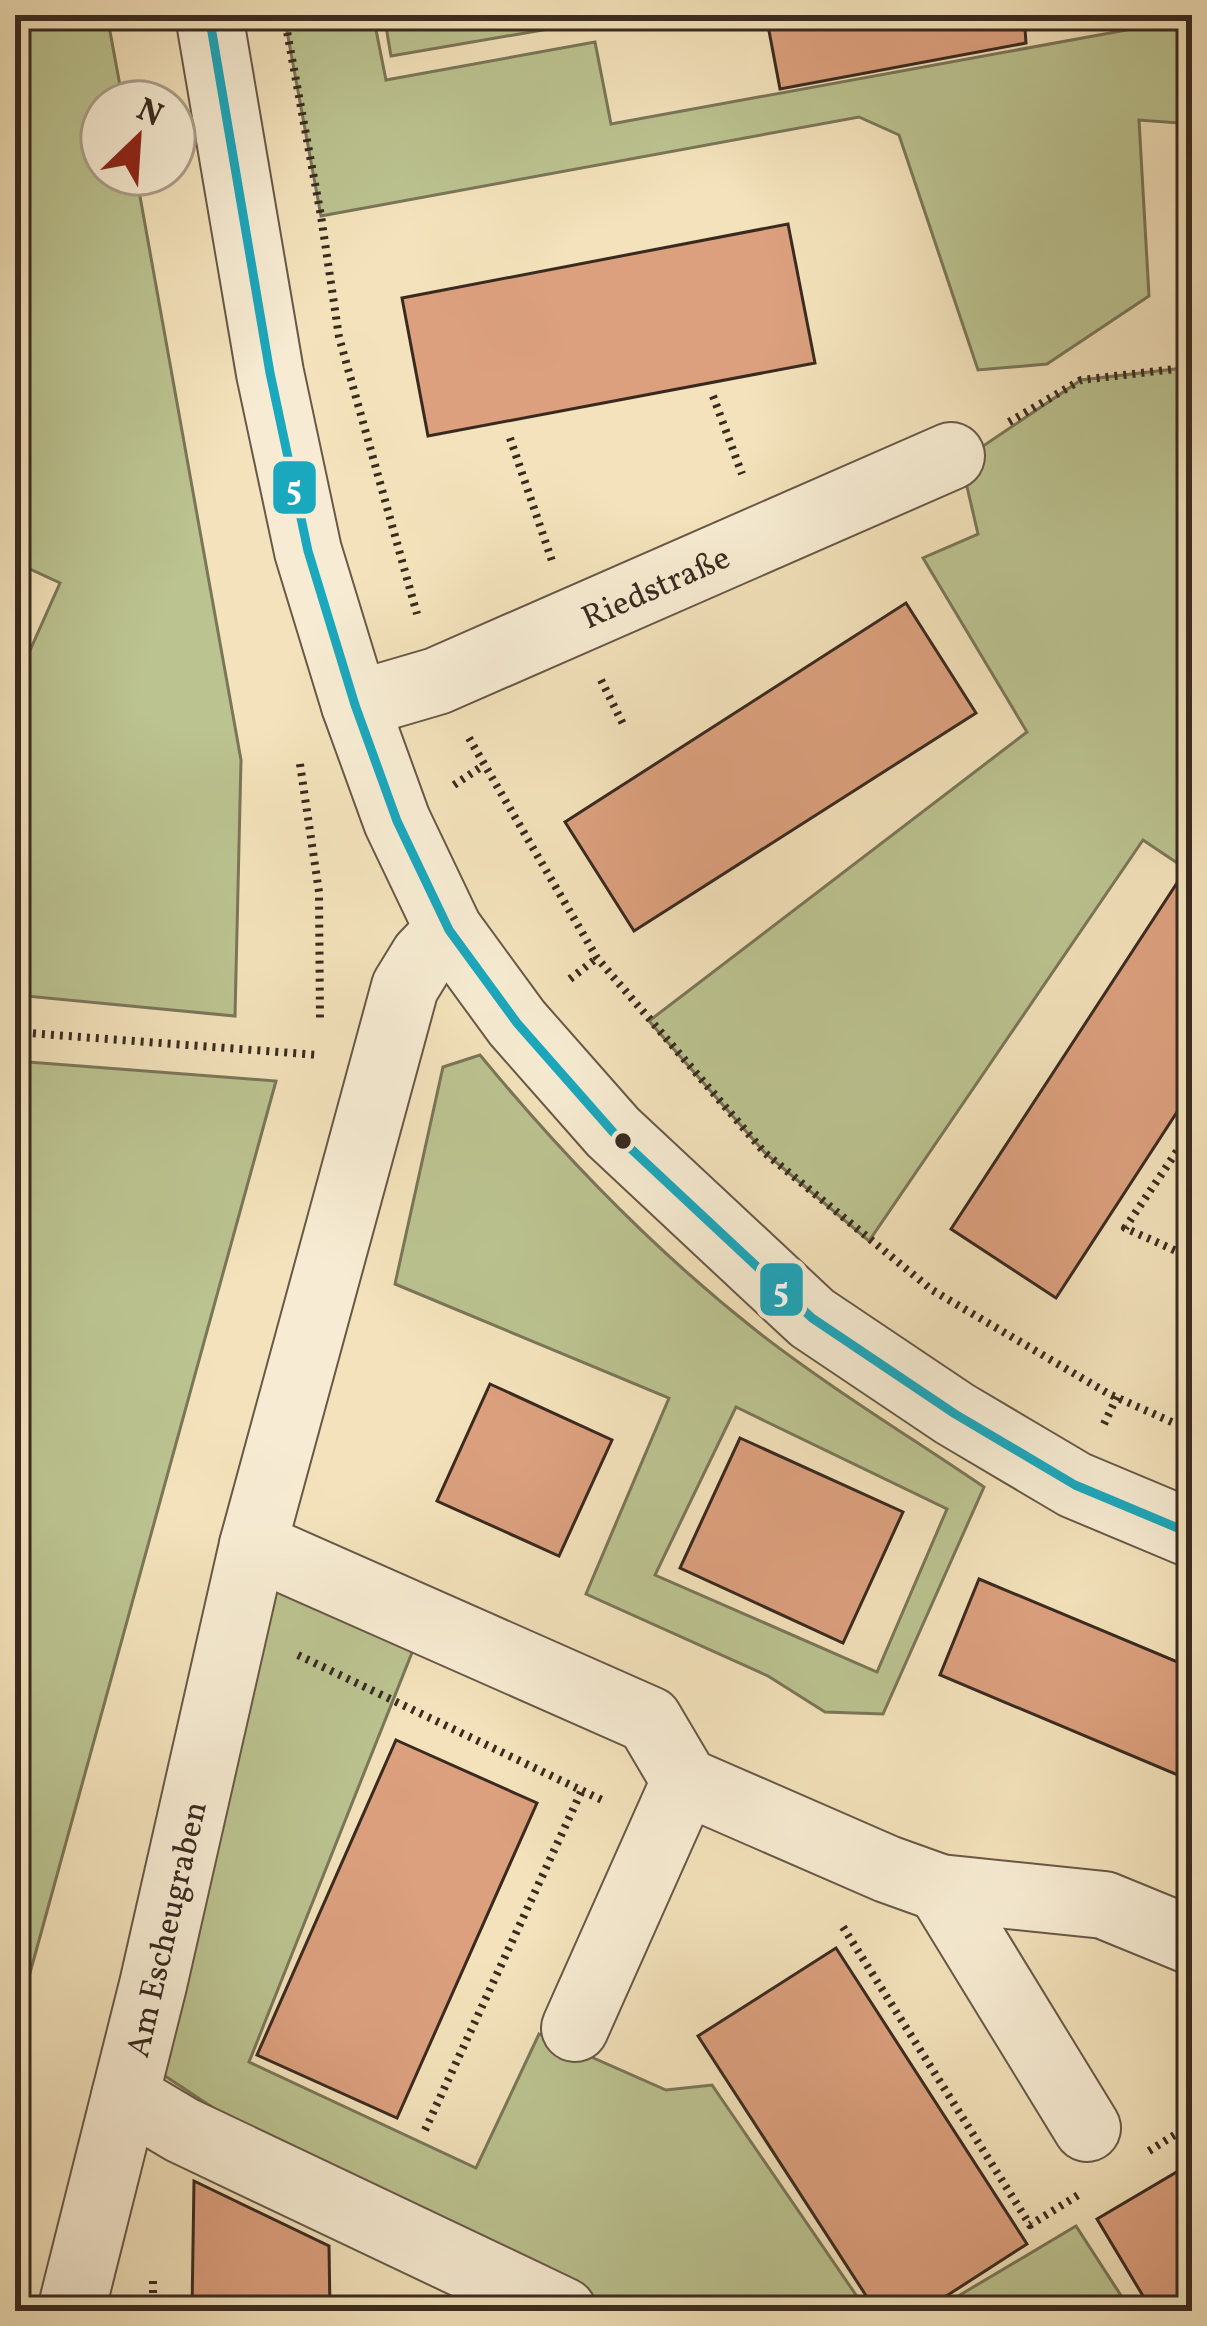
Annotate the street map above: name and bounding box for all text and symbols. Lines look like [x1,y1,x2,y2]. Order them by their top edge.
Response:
north arrow [78,78,198,198]
text: N [128,89,170,140]
line badge: 5 [271,459,318,516]
text: 5 [286,468,302,514]
street label: Riedstraße [575,536,738,643]
unlabelled marker [612,1130,634,1152]
line badge: 5 [758,1261,805,1318]
text: 5 [773,1270,789,1316]
street label: Am Escheugraben [117,1797,221,2062]

